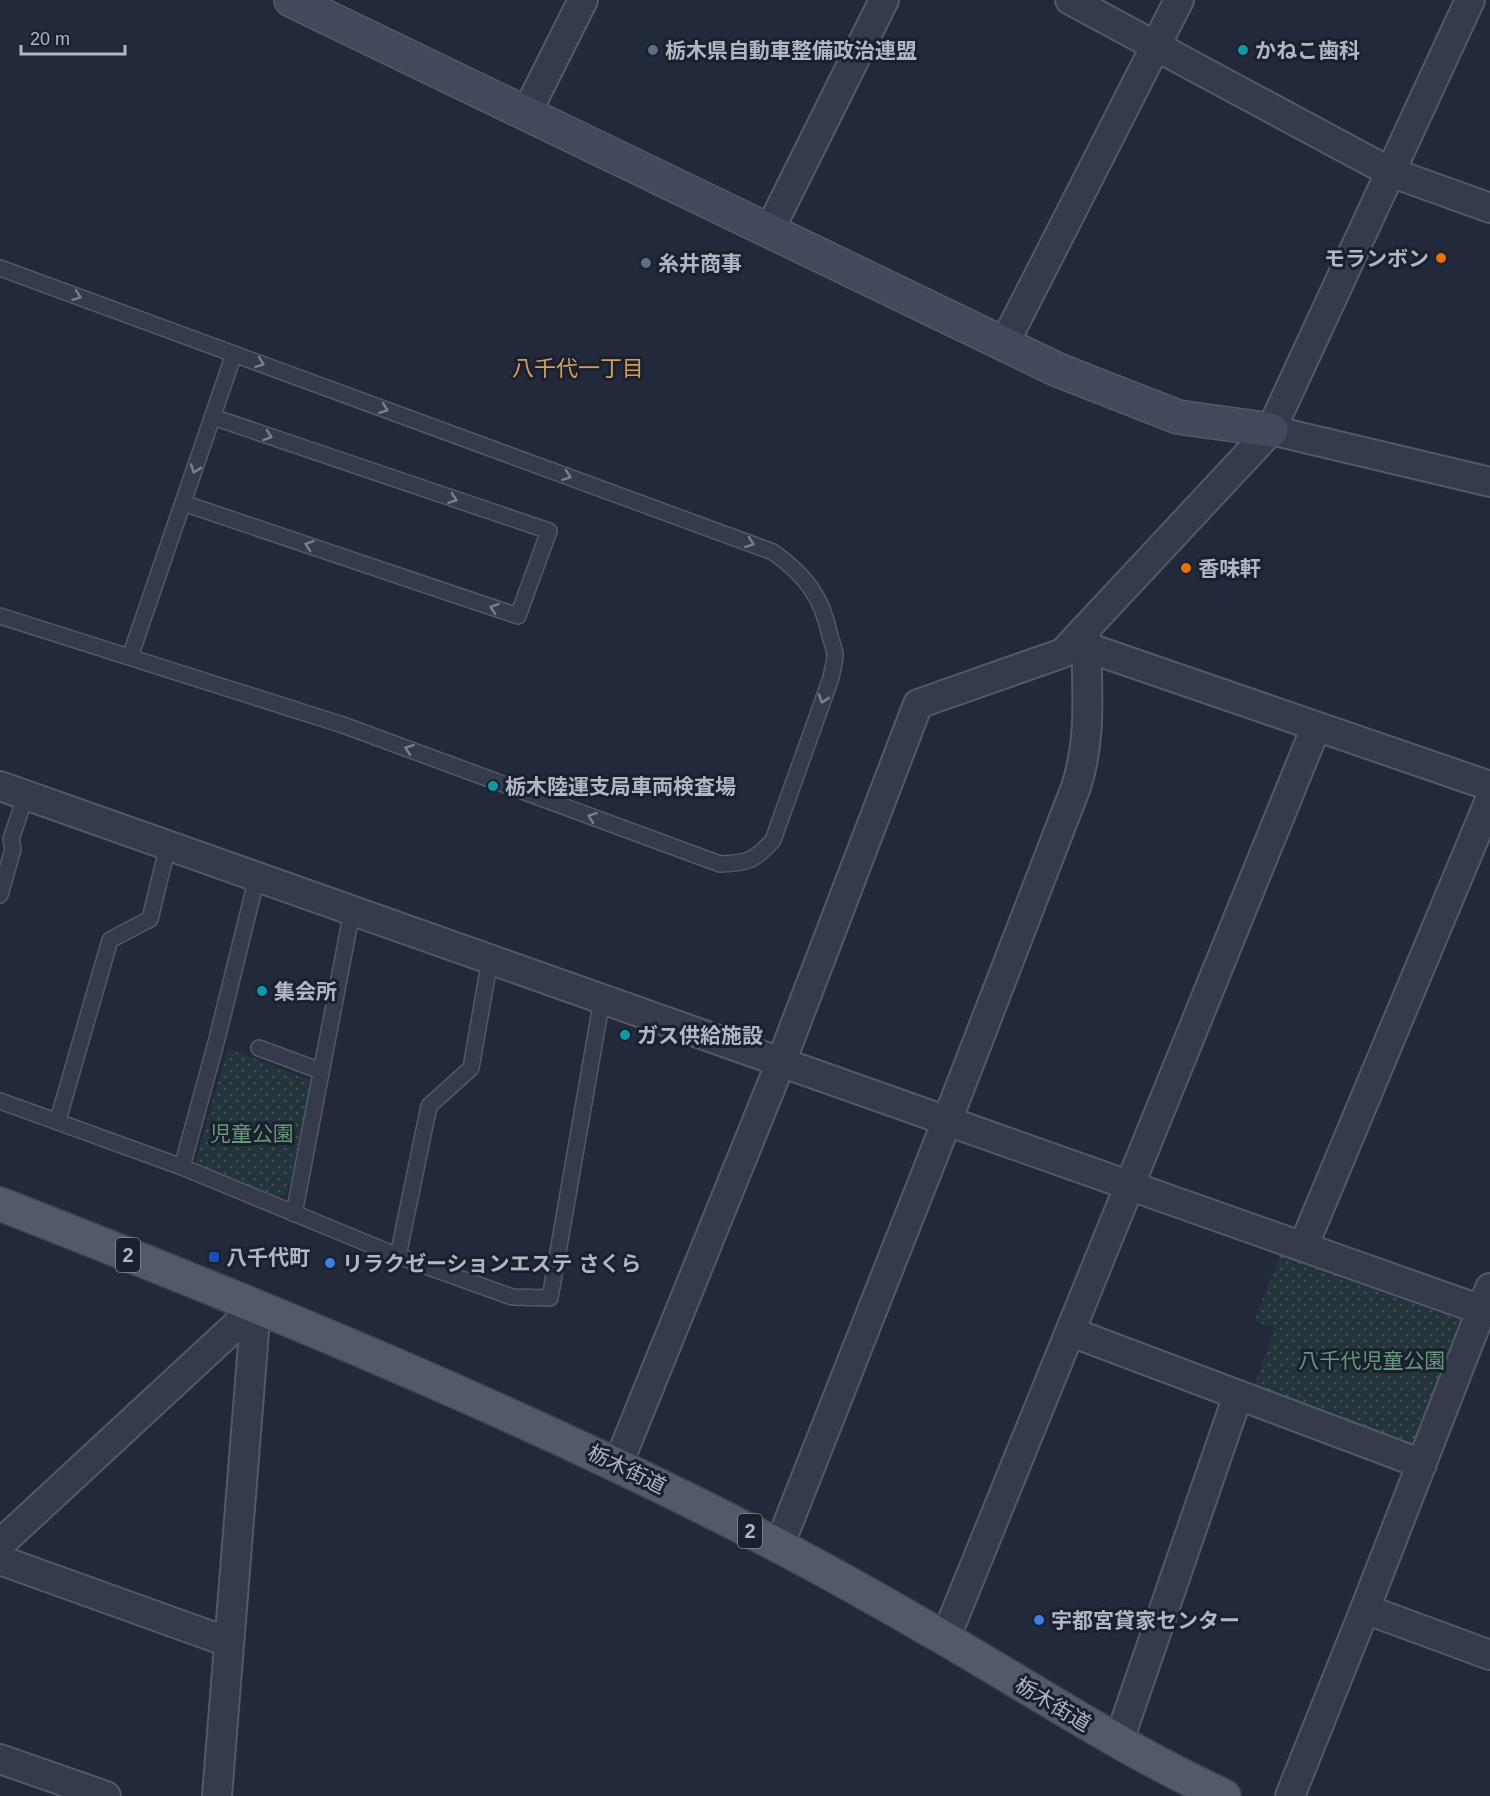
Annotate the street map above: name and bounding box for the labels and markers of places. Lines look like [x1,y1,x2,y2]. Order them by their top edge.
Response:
place label: 栃木県自動車整備政治連盟 [665,39,917,62]
place label: かねこ歯科 [1255,39,1360,62]
marker: 栃木県自動車整備政治連盟 [646,43,660,57]
marker: かねこ歯科 [1236,43,1250,57]
place label: モランボン [1324,247,1429,270]
marker: モランボン [1434,251,1448,265]
place label: 糸井商事 [658,252,742,275]
marker: 糸井商事 [639,256,653,270]
place label: 香味軒 [1198,557,1261,580]
marker: 香味軒 [1179,561,1193,575]
place label: 栃木陸運支局車両検査場 [505,775,736,798]
marker: 栃木陸運支局車両検査場 [486,779,500,793]
place label: 集会所 [274,980,337,1003]
marker: 集会所 [255,984,269,998]
place label: ガス供給施設 [637,1024,763,1047]
marker: ガス供給施設 [618,1028,632,1042]
place label: 八千代町 [226,1246,310,1269]
marker: 八千代町 [207,1250,221,1264]
place label: リラクゼーションエステ さくら [342,1252,641,1275]
marker: リラクゼーションエステ さくら [323,1256,337,1270]
place label: 宇都宮貸家センター [1051,1609,1240,1632]
marker: 宇都宮貸家センター [1032,1613,1046,1627]

